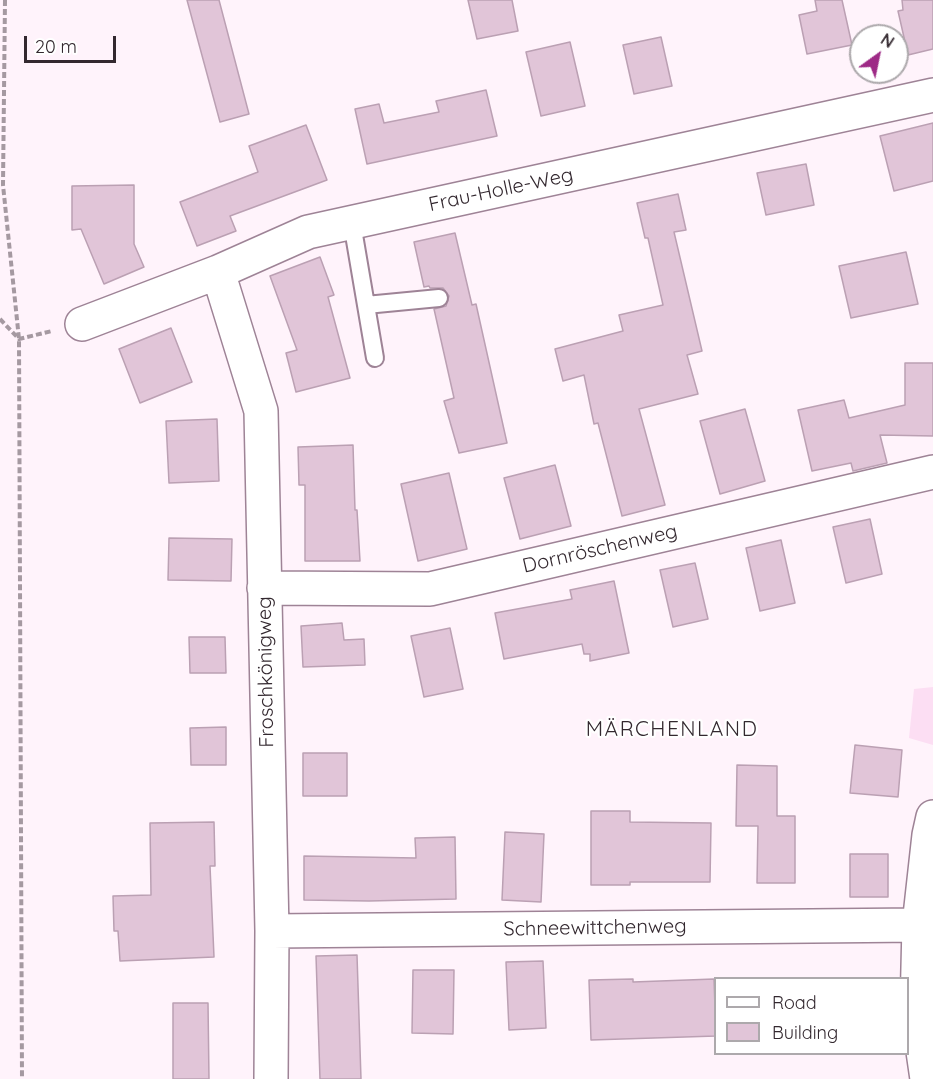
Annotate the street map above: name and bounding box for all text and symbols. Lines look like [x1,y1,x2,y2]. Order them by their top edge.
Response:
scale bar [27,24,118,62]
north arrow [849,24,909,84]
text: N [877,29,898,52]
text: 20 m [35,35,77,58]
street label: Frau-Holle-Weg [427,163,575,217]
street label: Dornröschenweg [520,519,680,579]
street label: Froschkönigweg [253,596,279,748]
district label: MÄRCHENLAND [586,717,758,743]
street label: Schneewittchenweg [503,914,687,942]
legend [714,977,909,1055]
text: Road [772,991,817,1014]
text: Building [772,1021,838,1044]

